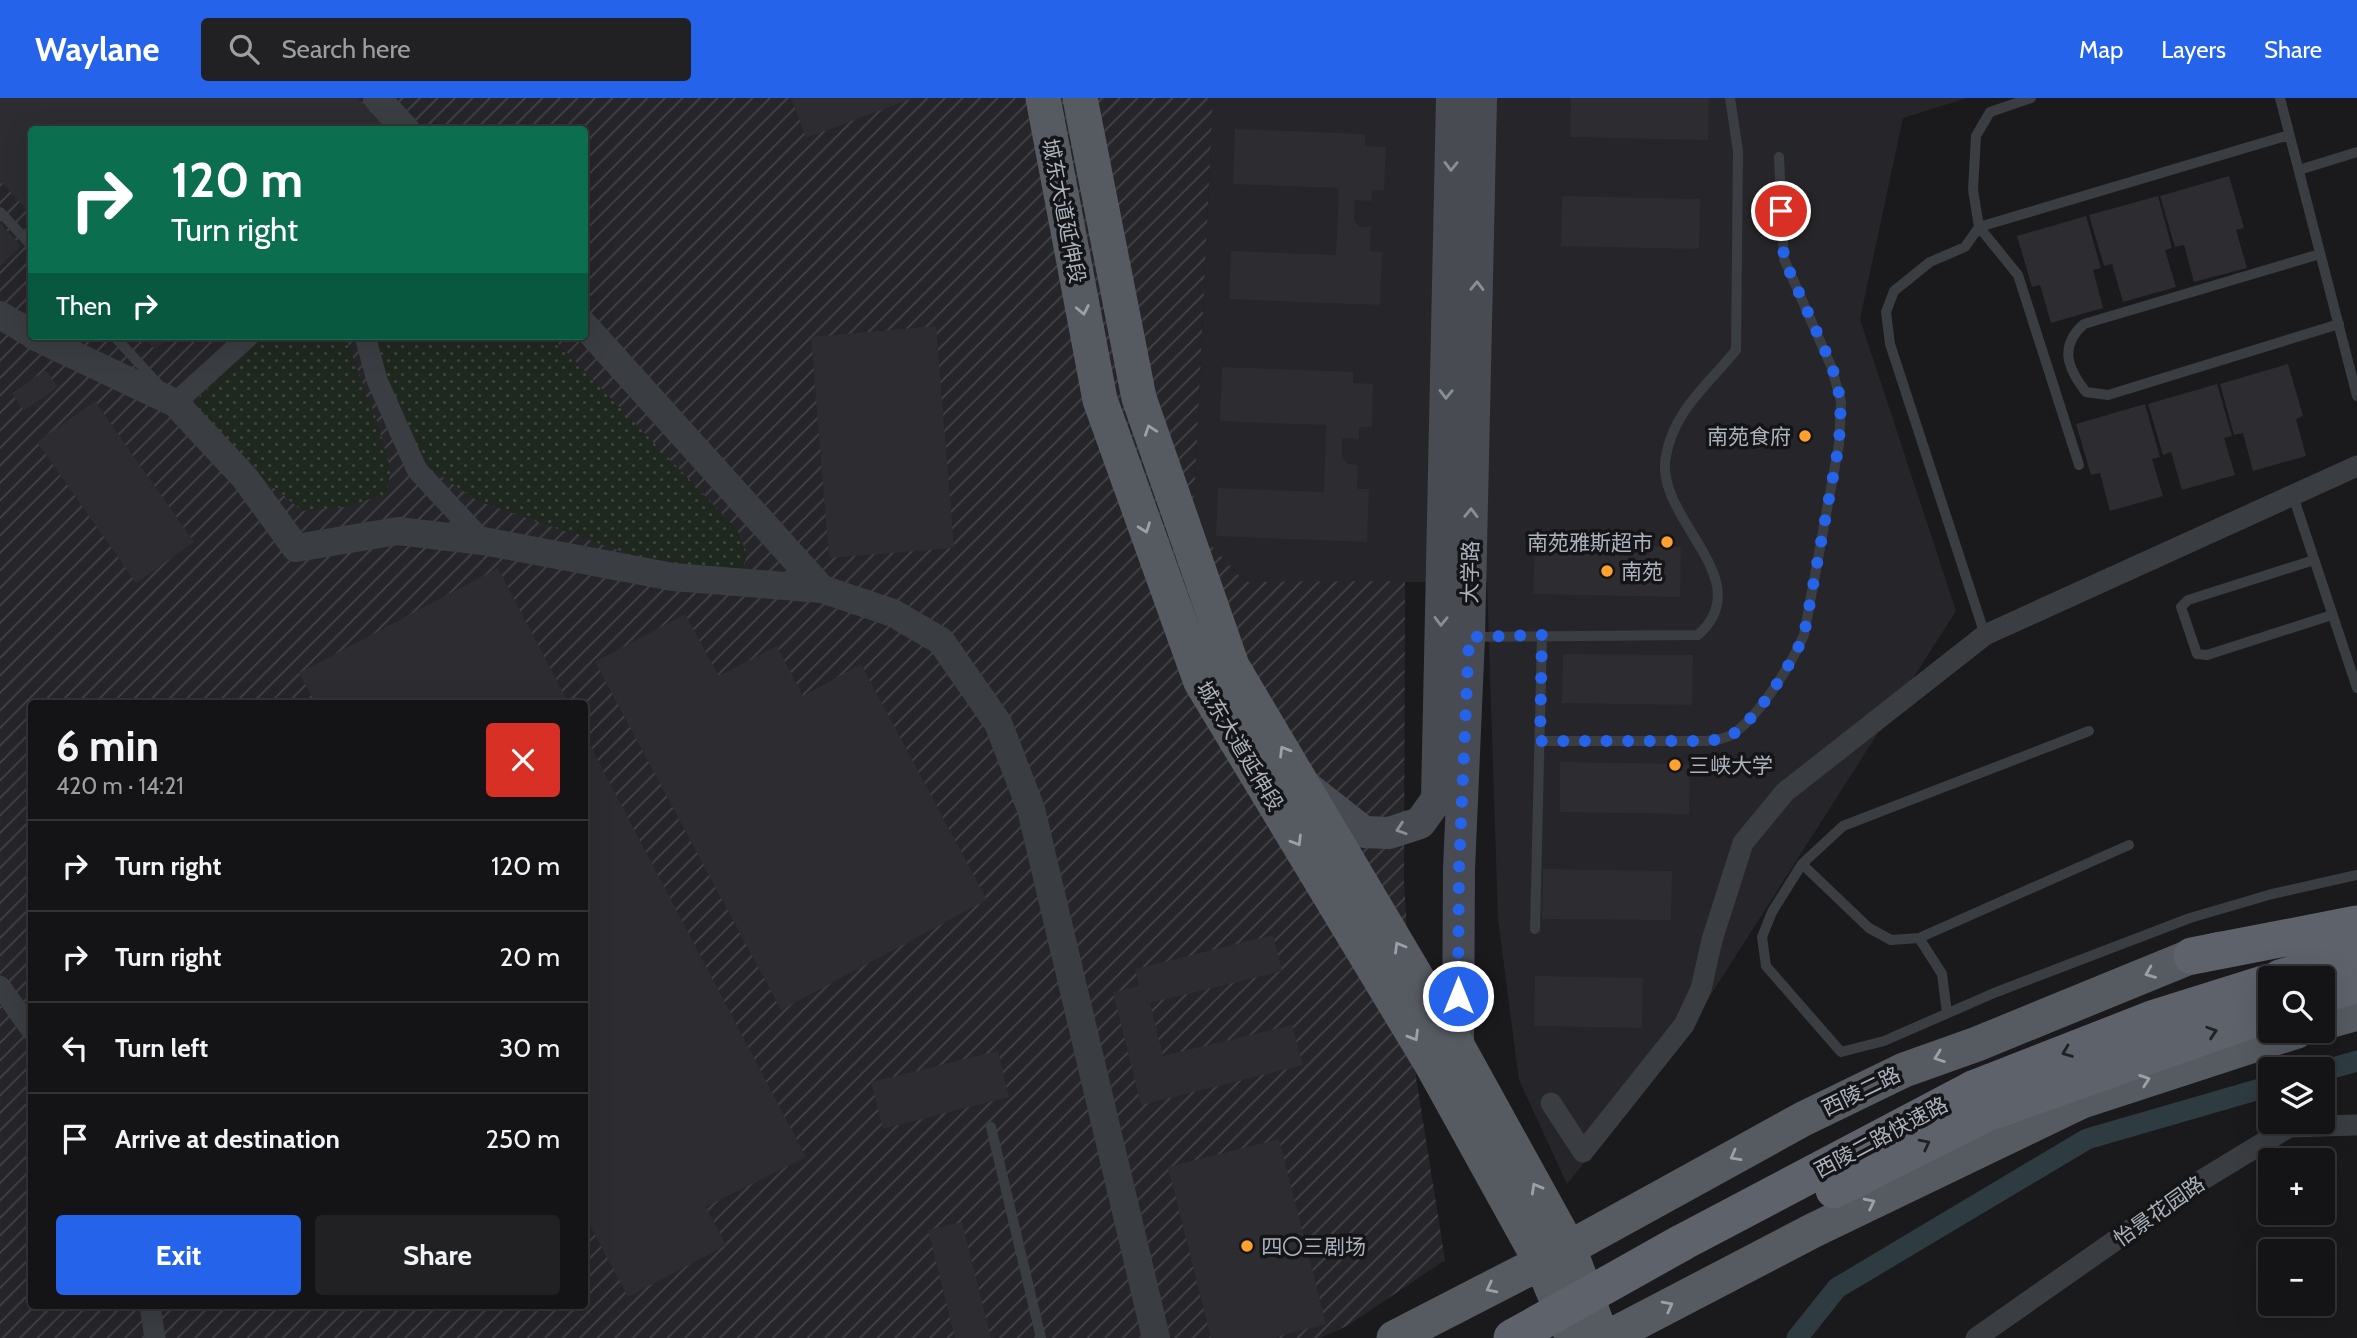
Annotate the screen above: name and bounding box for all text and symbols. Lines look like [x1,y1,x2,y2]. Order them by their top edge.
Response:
search box [201,18,691,81]
text: Waylane [35,29,159,69]
icon: search [225,30,263,68]
text: Search here [281,33,411,65]
text: Map [2079,35,2123,64]
text: Layers [2161,35,2226,64]
text: Share [2264,35,2322,64]
street label: 城东大道延伸段 [1038,136,1090,286]
text: 120 m [171,150,303,209]
icon: right [56,154,147,245]
one-way arrow [1443,161,1458,172]
pin [1751,181,1811,241]
icon: arrive [1762,192,1800,230]
text: Turn right [171,210,298,249]
one-way arrow [1469,280,1484,291]
icon: right [126,287,164,325]
text: Then [56,290,112,322]
one-way arrow [1075,304,1090,316]
one-way arrow [1438,389,1454,399]
one-way arrow [1144,424,1158,436]
place label: 南苑食府 [1707,424,1791,449]
marker: 南苑食府 [1797,428,1813,444]
one-way arrow [1464,507,1479,518]
one-way arrow [1137,521,1151,533]
place label: 南苑雅斯超市 [1527,530,1653,555]
marker: 南苑雅斯超市 [1659,534,1675,550]
street label: 大学路 [1457,540,1483,604]
place label: 南苑 [1621,559,1663,584]
marker: 南苑 [1599,563,1615,579]
one-way arrow [1433,616,1449,627]
street label: 城东大道延伸段 [1191,677,1289,815]
text: 6 min [56,720,159,772]
button: close [486,723,560,797]
one-way arrow [1279,746,1292,759]
place label: 三峡大学 [1689,753,1773,778]
marker: 三峡大学 [1667,757,1683,773]
text: 420 m · 14:21 [56,772,184,800]
one-way arrow [1395,821,1408,835]
one-way arrow [1288,834,1301,847]
icon: right [56,847,94,885]
text: Turn right [115,850,221,882]
text: 120 m [491,850,560,882]
icon: right [56,938,94,976]
text: Turn right [115,941,221,973]
text: 20 m [500,941,560,973]
one-way arrow [1395,942,1408,955]
position arrow [1421,959,1495,1033]
one-way arrow [2145,965,2158,979]
map controls [2258,966,2335,1316]
button: search [2258,966,2335,1043]
one-way arrow [2206,1026,2218,1040]
one-way arrow [1406,1028,1419,1041]
icon: left [56,1029,94,1067]
text: Turn left [115,1032,208,1064]
text: 30 m [499,1032,560,1064]
one-way arrow [2061,1044,2073,1058]
one-way arrow [1934,1049,1946,1063]
button: layers [2258,1057,2335,1134]
street label: 西陵二路 [1818,1061,1904,1121]
one-way arrow [2138,1074,2150,1088]
street label: 西陵二路快速路 [1810,1091,1952,1183]
icon: arrive [56,1120,94,1158]
text: Arrive at destination [115,1123,340,1155]
text: 250 m [486,1123,560,1155]
one-way arrow [1918,1139,1930,1153]
one-way arrow [1729,1148,1742,1162]
button: + [2258,1148,2335,1225]
street label: 怡景花园路 [2109,1171,2209,1251]
one-way arrow [1530,1183,1544,1195]
one-way arrow [1863,1197,1876,1211]
button: Exit [56,1215,301,1295]
button: Share [315,1215,560,1295]
place label: 四〇三剧场 [1261,1234,1366,1259]
marker: 四〇三剧场 [1239,1238,1255,1254]
button: − [2258,1239,2335,1316]
one-way arrow [1486,1279,1498,1293]
one-way arrow [1661,1301,1673,1315]

